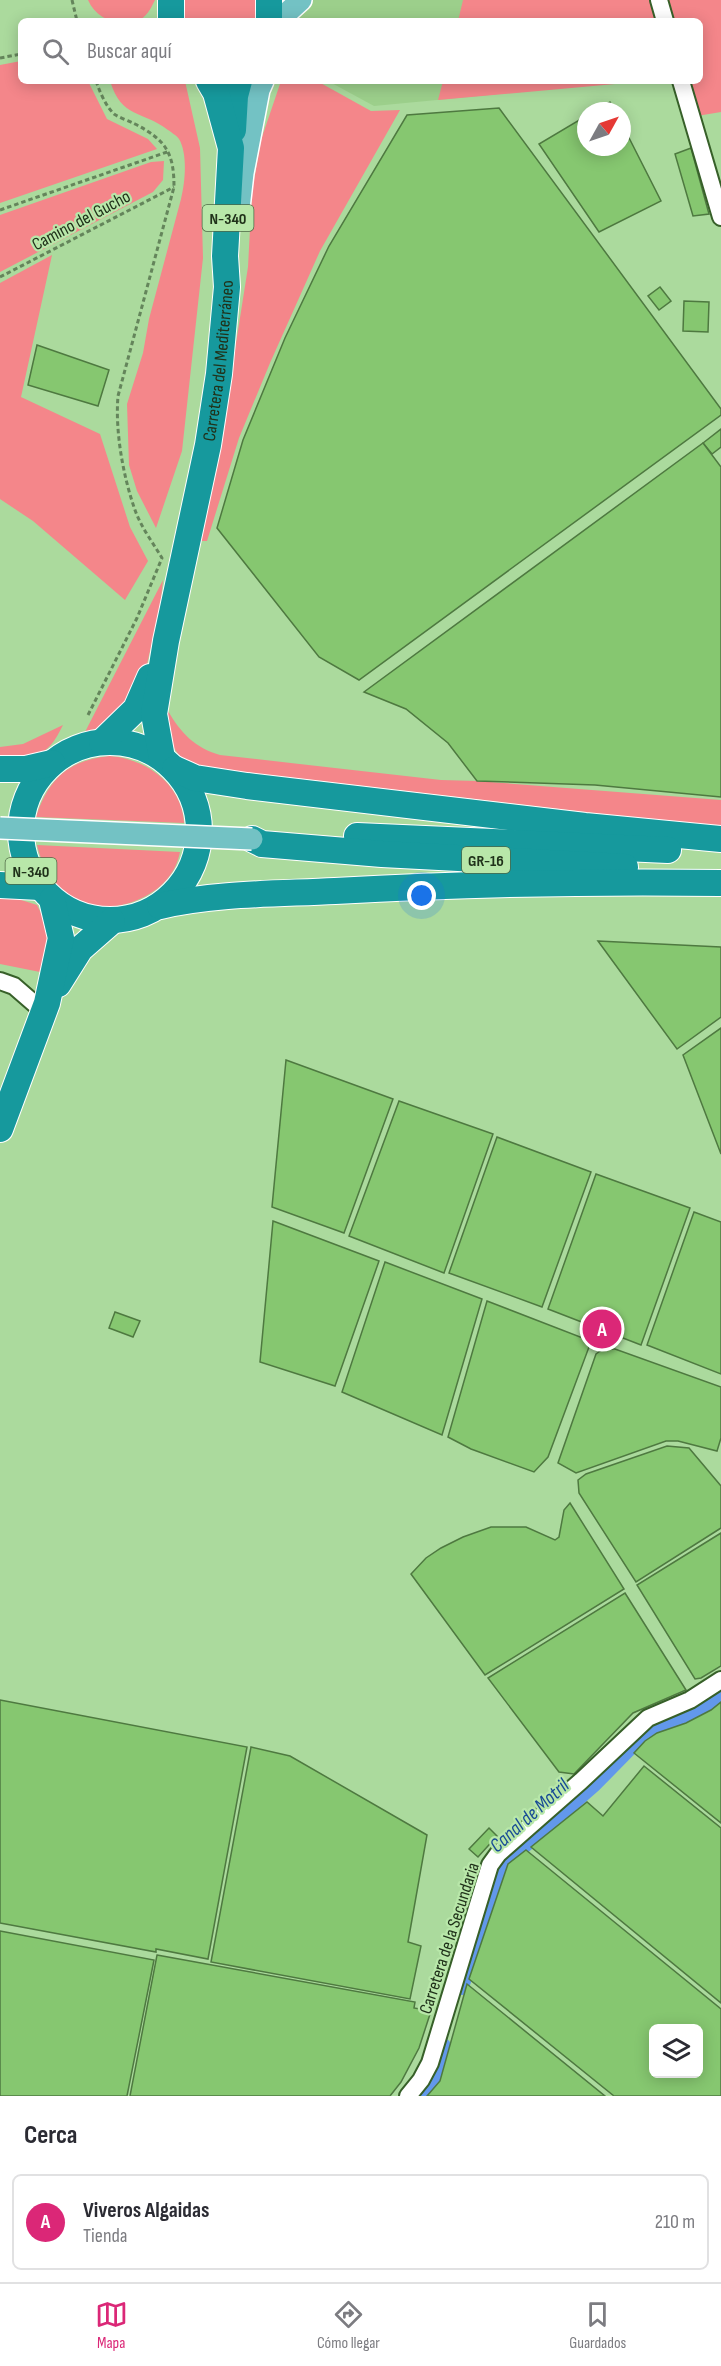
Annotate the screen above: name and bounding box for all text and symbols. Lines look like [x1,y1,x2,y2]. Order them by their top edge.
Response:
search box [18,18,703,84]
icon: search [39,35,72,68]
text: Buscar aquí [87,38,172,65]
north arrow [577,102,631,156]
street label: Camino del Gucho [29,186,134,255]
road number: N-340 [202,205,254,231]
street label: Carretera del Mediterráneo [199,280,238,443]
road number: GR-16 [462,847,510,873]
road number: N-340 [6,858,57,884]
your location [407,881,436,910]
pin: A [582,1306,622,1352]
water label: Canal de Motril [485,1773,575,1858]
street label: Carretera de la Secundaria [415,1860,484,2016]
map controls [649,2024,703,2078]
button: layers [649,2024,703,2078]
text: Cerca [24,2120,77,2151]
text: Viveros Algaidas [83,2197,209,2224]
text: A [41,2210,50,2234]
text: 210 m [655,2210,695,2234]
text: Tienda [83,2224,127,2248]
tab: Mapa [95,2298,128,2353]
tab: Cómo llegar [317,2298,380,2353]
tab: Guardados [569,2298,626,2353]

